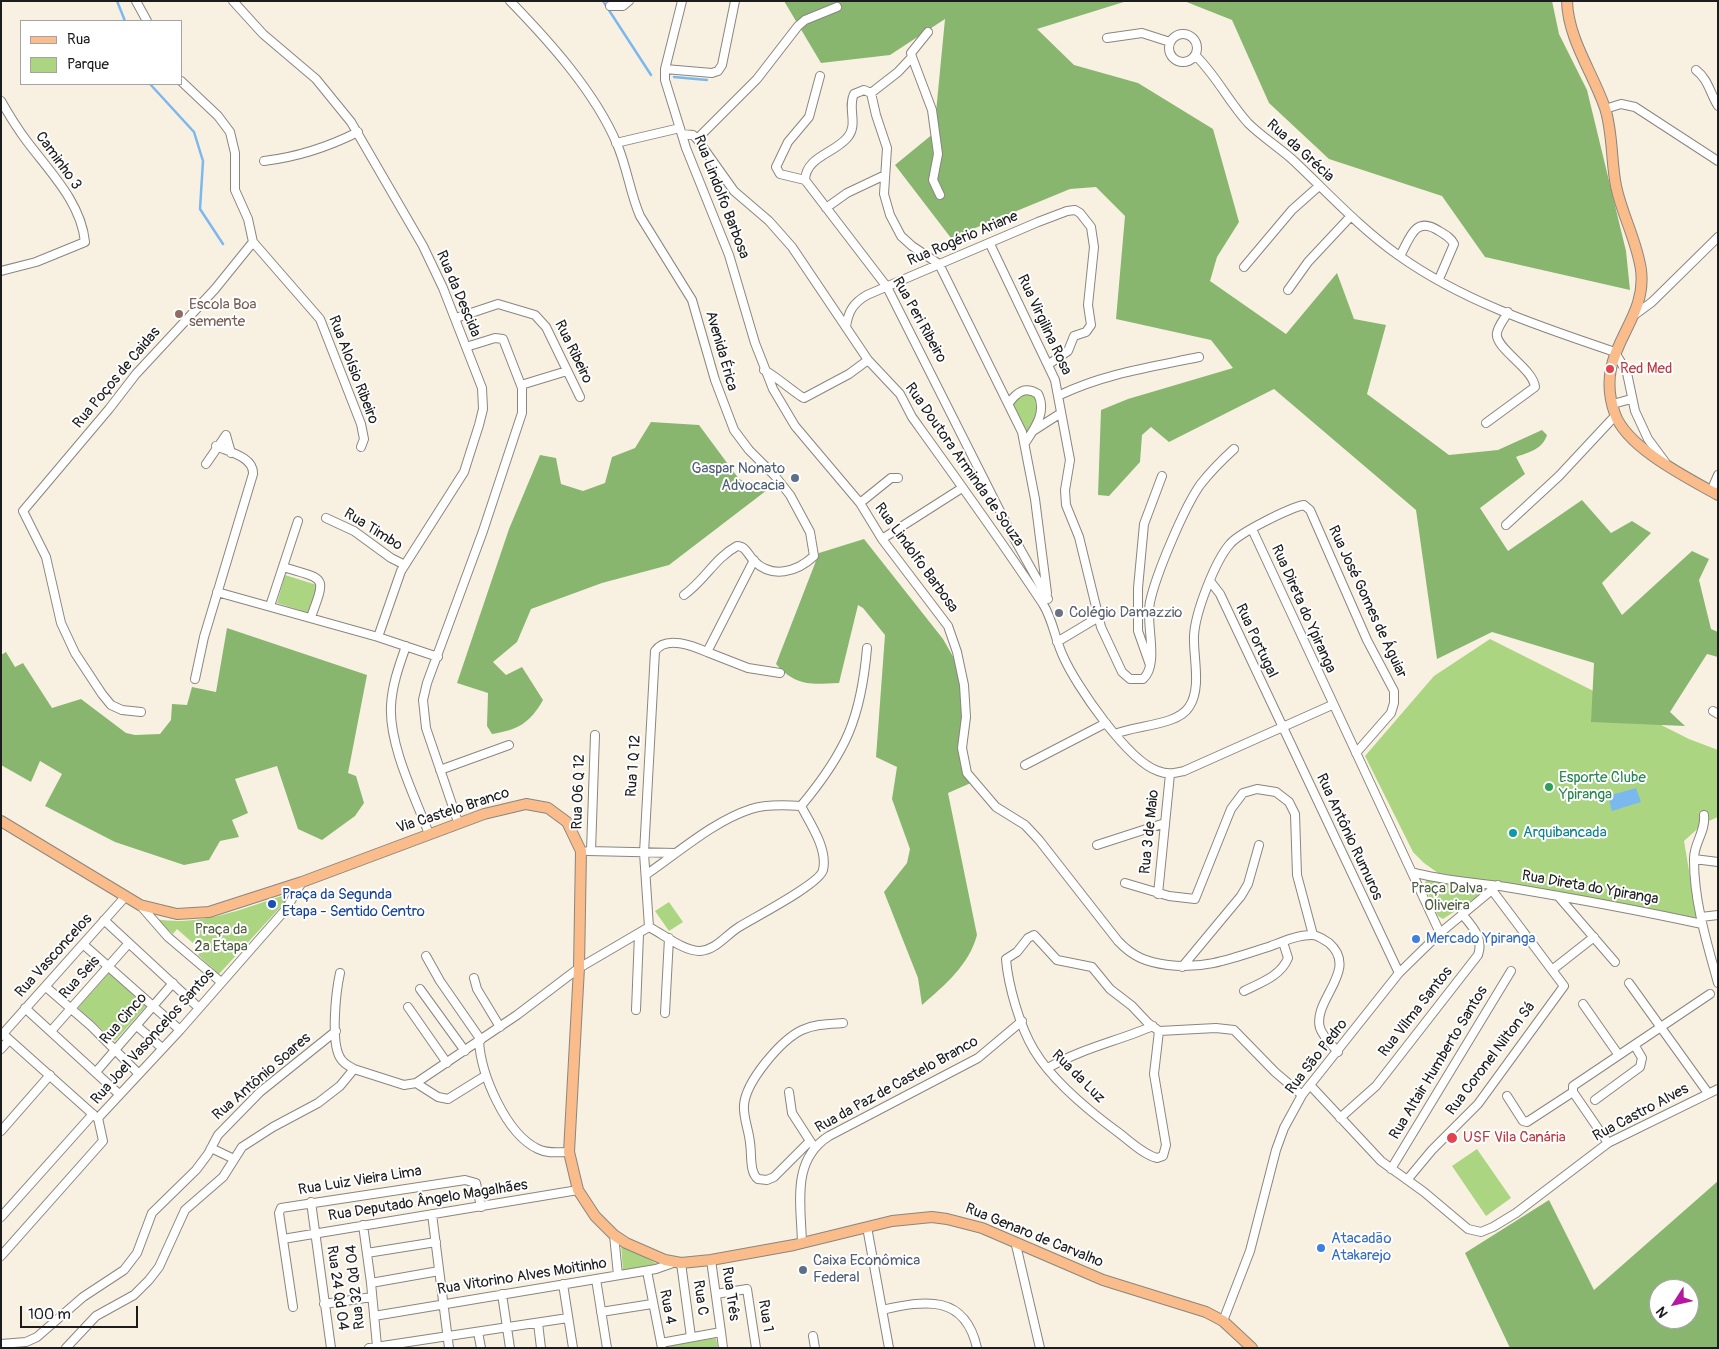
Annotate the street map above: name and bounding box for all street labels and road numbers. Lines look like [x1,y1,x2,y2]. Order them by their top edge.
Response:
street label: Rua da Grécia [1263,116,1337,186]
street label: Caminho 3 [31,128,85,194]
street label: Rua Lindolfo Barbosa [689,133,753,261]
street label: Rua Rogério Ariane [905,208,1021,270]
street label: Rua da Descida [432,248,484,340]
street label: Rua Virgilina Rosa [1013,272,1075,378]
street label: Rua Peri Ribeiro [888,274,950,366]
street label: Avenida Érica [701,309,741,393]
street label: Rua Aloísio Ribeiro [324,313,382,427]
street label: Rua Ribeiro [550,317,596,387]
street label: Rua Poços de Caidas [69,324,165,432]
street label: Rua Doutora Arminda de Souza [901,380,1027,550]
street label: Rua Lindolfo Barbosa [870,500,962,616]
street label: Rua Timbo [340,505,406,555]
street label: Rua José Gomes de Águiar [1324,523,1410,681]
street label: Rua Direta do Ypiranga [1267,542,1339,676]
street label: Rua Portugal [1231,601,1281,681]
street label: Rua 1 Q 12 [623,734,645,798]
street label: Rua 06 Q 12 [569,754,589,830]
street label: Rua Antônio Rumuros [1312,771,1386,903]
street label: Via Castelo Branco [394,784,512,838]
street label: Rua 3 de Maio [1137,789,1163,875]
street label: Rua Direta do Ypiranga [1520,867,1660,909]
street label: Rua Vasconcelos [12,910,96,1002]
street label: Rua Seis [56,953,104,1003]
street label: Rua Vilma Santos [1375,963,1457,1061]
street label: Rua Joel Vasoncelos Santos [87,966,219,1108]
street label: Rua Altair Humberto Santos [1386,983,1492,1143]
street label: Rua Cinco [97,990,151,1048]
street label: Rua Coronel Nilton Sá [1443,999,1539,1119]
street label: Rua São Pedro [1282,1016,1352,1098]
street label: Rua Antônio Soares [209,1029,315,1125]
street label: Rua da Paz de Castelo Branco [812,1033,982,1137]
street label: Rua da Luz [1048,1047,1108,1107]
street label: Rua Castro Alves [1590,1080,1692,1146]
street label: Rua Luiz Vieira Lima [297,1162,423,1200]
street label: Rua Deputado Ângelo Magalhães [327,1176,529,1226]
street label: Rua Genaro de Carvalho [962,1200,1106,1272]
street label: Rua 24 Qd 04 [322,1244,352,1332]
street label: Rua 32 Qd 04 [343,1244,369,1330]
street label: Rua Vitorino Alves Moitinho [436,1255,608,1299]
street label: Rua Três [717,1266,743,1322]
street label: Rua C [689,1279,711,1317]
street label: Rua 4 [655,1288,679,1326]
street label: Rua 1 [754,1299,776,1333]

